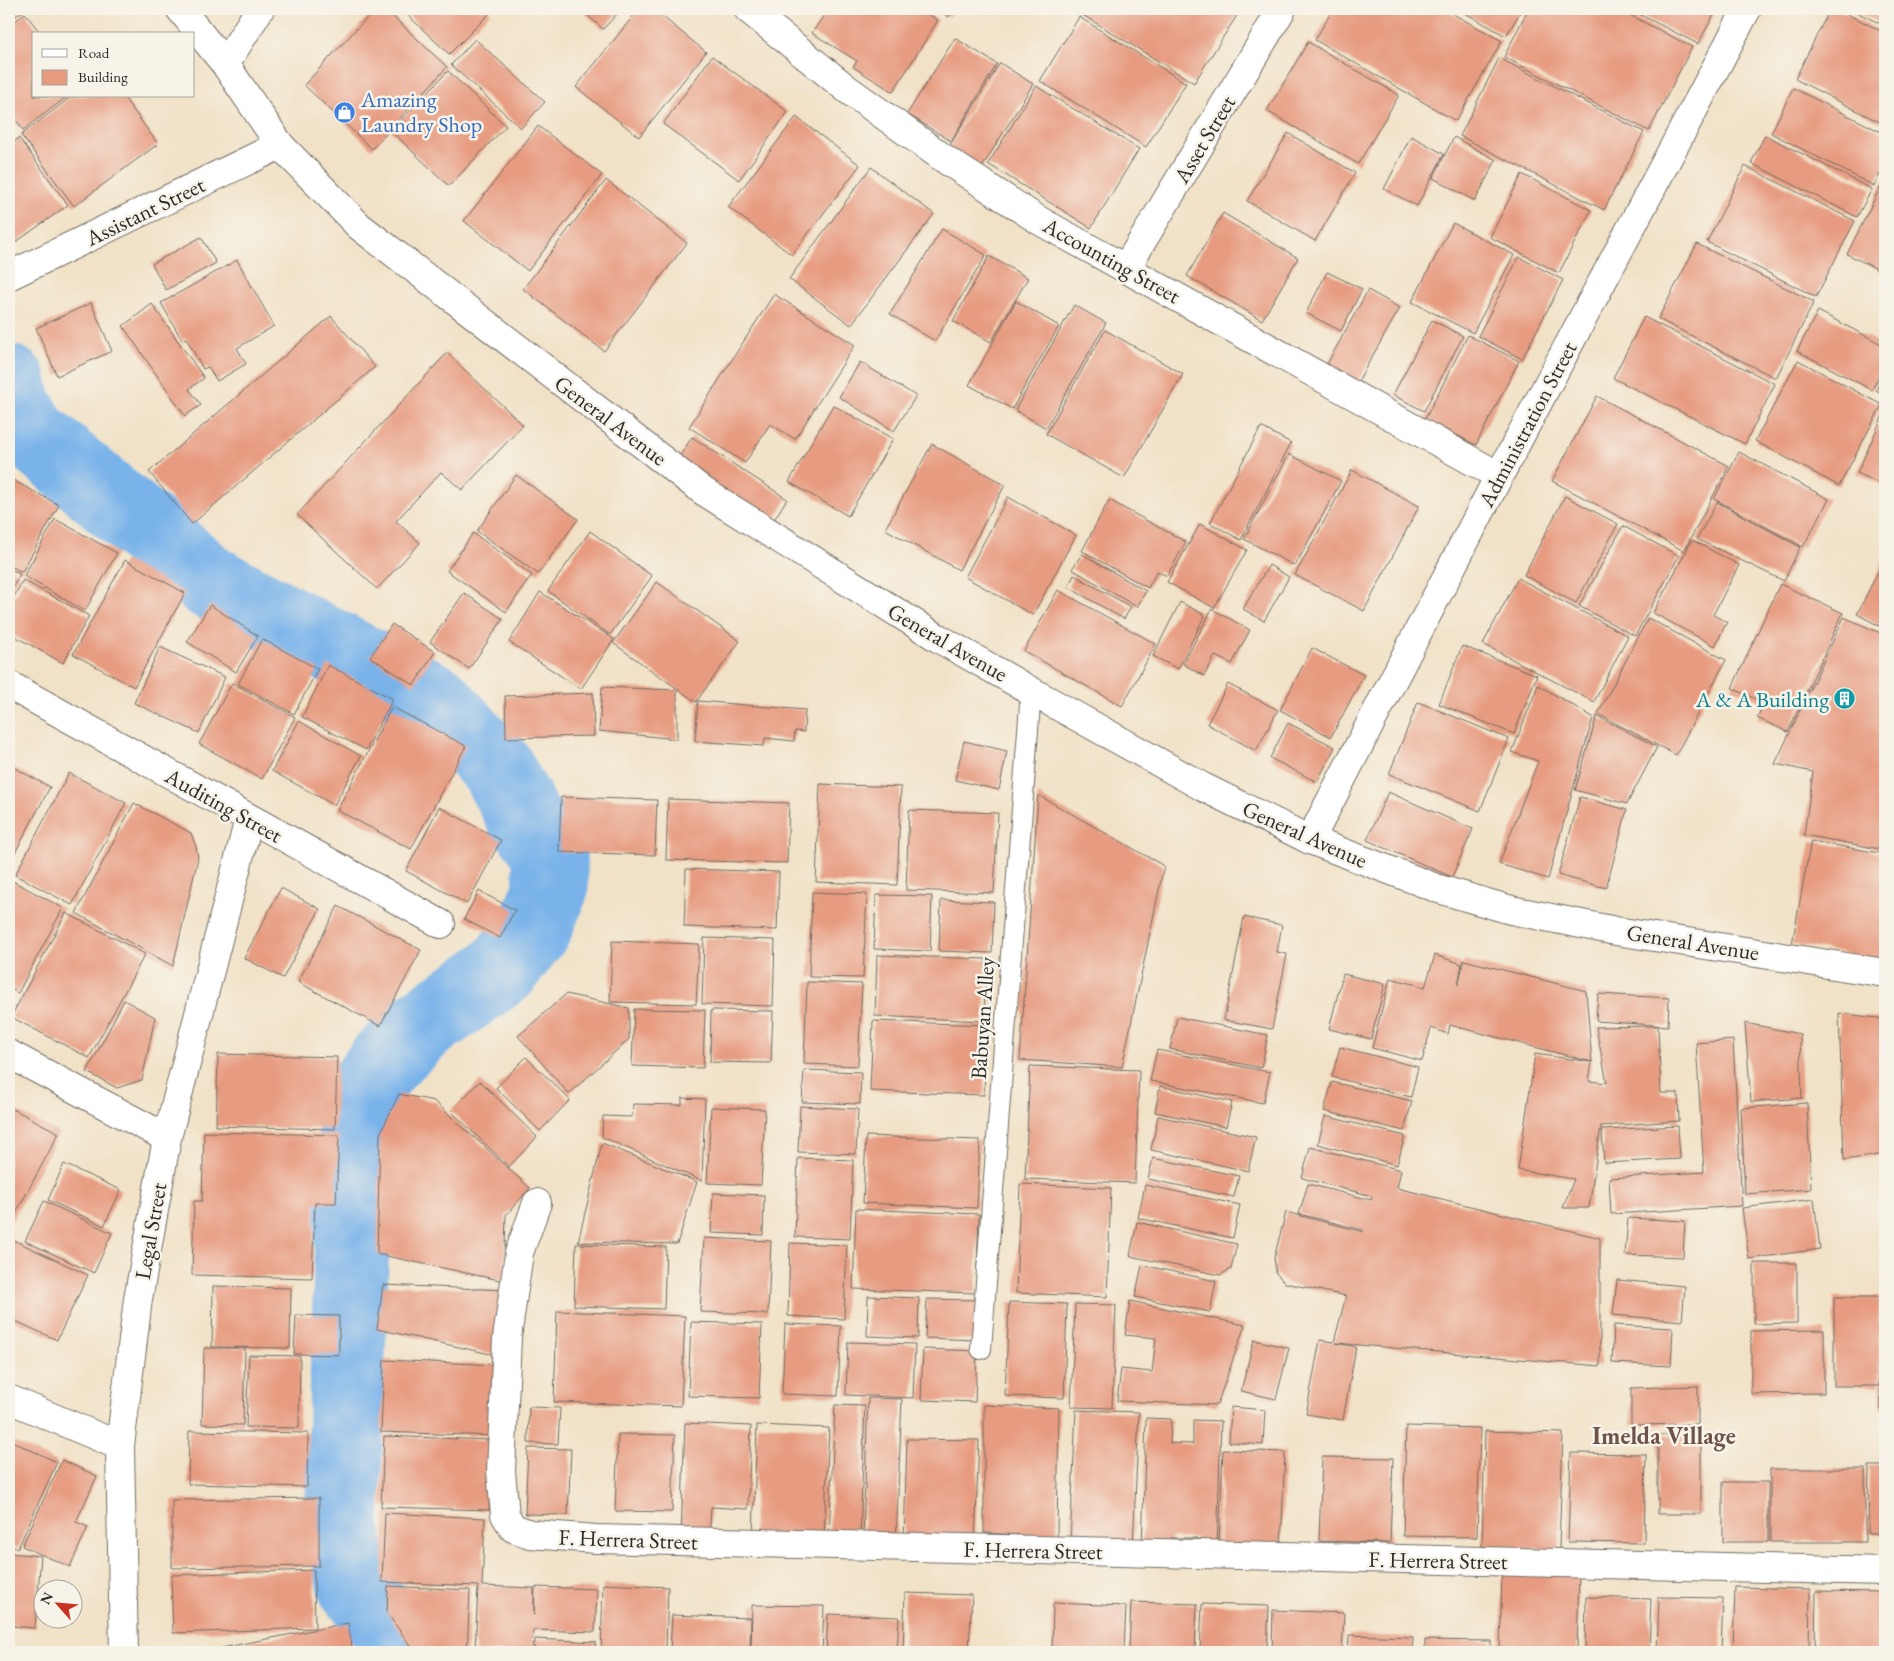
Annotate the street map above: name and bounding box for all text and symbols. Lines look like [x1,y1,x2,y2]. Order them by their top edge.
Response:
legend [32,32,195,98]
text: Road [78,43,110,62]
text: Building [78,67,128,86]
place label: Amazing Laundry Shop [360,85,482,139]
street label: Asset Street [1166,90,1242,189]
shop icon: Amazing Laundry Shop [333,100,357,124]
street label: Assistant Street [80,170,210,253]
street label: Accounting Street [1037,210,1186,310]
street label: Administration Street [1471,336,1583,513]
street label: General Avenue [549,369,673,472]
street label: General Avenue [883,596,1013,689]
place label: A & A Building [1695,685,1829,714]
building icon: A & A Building [1833,687,1857,711]
street label: Auditing Street [159,761,288,850]
street label: General Avenue [1238,794,1372,875]
street label: General Avenue [1625,918,1762,967]
street label: Babuyan Alley [964,955,1001,1080]
street label: Legal Street [128,1180,173,1282]
district label: Imelda Village [1592,1420,1736,1452]
street label: F. Herrera Street [558,1523,698,1556]
street label: F. Herrera Street [963,1535,1103,1566]
street label: F. Herrera Street [1368,1545,1508,1576]
north arrow [32,1578,82,1628]
text: N [36,1588,57,1607]

